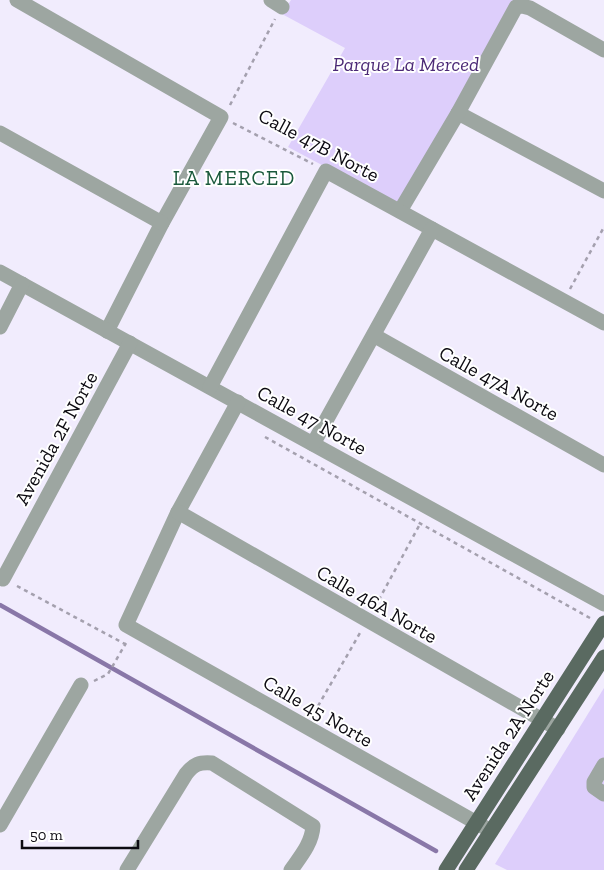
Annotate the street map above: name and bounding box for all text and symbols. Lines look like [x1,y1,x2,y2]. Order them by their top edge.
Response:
park label: Parque La Merced [333,52,479,76]
street label: Calle 47B Norte [254,103,384,187]
district label: LA MERCED [173,165,295,190]
street label: Calle 47A Norte [435,340,563,426]
street label: Avenida 2F Norte [9,367,103,509]
street label: Calle 47 Norte [253,380,371,460]
street label: Calle 46A Norte [312,560,442,648]
street label: Avenida 2A Norte [457,665,559,805]
street label: Calle 45 Norte [259,670,377,752]
scale bar [22,818,139,850]
text: 50 m [30,826,63,844]

